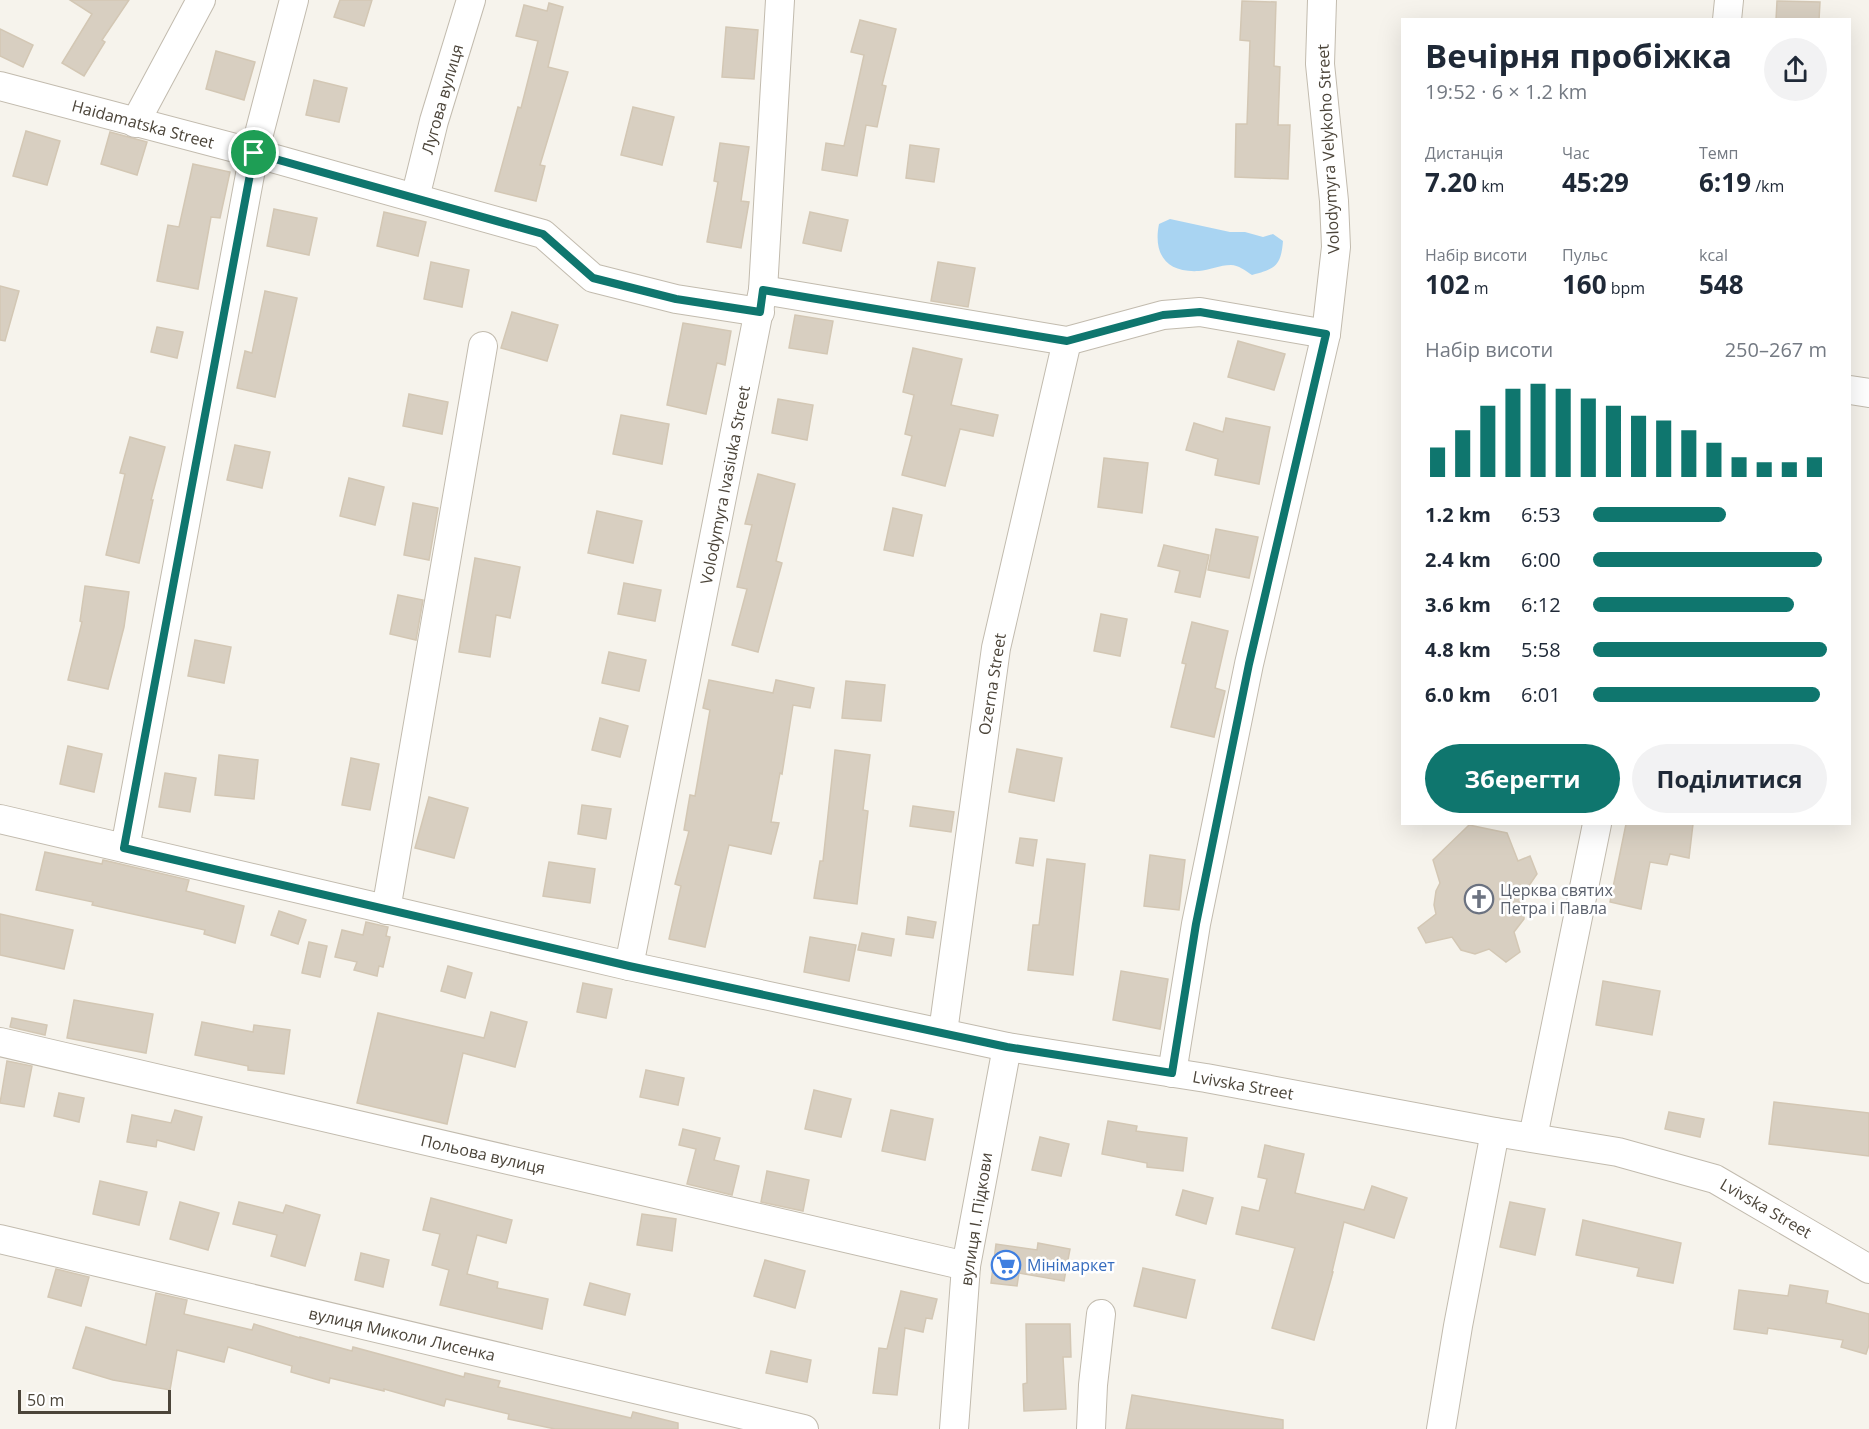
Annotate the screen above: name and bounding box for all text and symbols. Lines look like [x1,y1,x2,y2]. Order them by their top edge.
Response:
text: Вечірня пробіжка [1425,33,1732,78]
button: share [1764,38,1827,101]
street label: Лугова вулиця [416,41,468,157]
street label: Volodymyra Velykoho Street [1312,43,1344,254]
text: 19:52 · 6 × 1.2 km [1425,78,1587,105]
street label: Haidamatska Street [69,94,217,154]
pin [228,127,279,178]
icon: arrive [237,136,270,169]
text: Дистанція [1425,142,1503,164]
text: Час [1562,142,1590,164]
text: Темп [1699,142,1738,164]
text: 7.20 [1425,164,1477,200]
text: 45:29 [1562,164,1629,200]
text: 6:19 [1699,164,1751,200]
text: km [1477,175,1504,197]
text: /km [1751,175,1784,197]
text: Набір висоти [1425,244,1528,266]
text: Пульс [1562,244,1608,266]
text: kcal [1699,244,1728,266]
text: 102 [1425,266,1470,302]
text: 160 [1562,266,1607,302]
text: 548 [1699,266,1744,302]
text: m [1470,277,1489,299]
text: bpm [1607,277,1645,299]
text: Набір висоти [1425,336,1553,363]
text: 250–267 m [1725,336,1827,363]
street label: Volodymyra Ivasiuka Street [695,383,755,586]
text: 1.2 km [1425,501,1491,528]
text: 6:53 [1521,501,1561,528]
text: 2.4 km [1425,546,1491,573]
text: 6:00 [1521,546,1561,573]
text: 3.6 km [1425,591,1491,618]
text: 6:12 [1521,591,1561,618]
street label: Ozerna Street [973,631,1011,737]
text: 4.8 km [1425,636,1491,663]
text: 5:58 [1521,636,1561,663]
text: 6.0 km [1425,681,1491,708]
text: 6:01 [1521,681,1561,708]
button: Зберегти [1425,744,1620,813]
button: Поділитися [1632,744,1827,813]
place label: Церква святих Петра і Павла [1500,879,1613,919]
church icon: Церква святих Петра і Павла [1463,883,1495,915]
street label: Lvivska Street [1191,1065,1295,1105]
street label: Польова вулиця [419,1129,547,1179]
street label: вулиця І. Підкови [955,1151,997,1287]
street label: Lvivska Street [1716,1173,1816,1243]
supermarket icon: Мінімаркет [990,1249,1022,1281]
place label: Мінімаркет [1027,1254,1115,1276]
street label: вулиця Миколи Лисенка [307,1302,497,1366]
scale bar [18,1387,171,1414]
text: 50 m [27,1389,64,1411]

